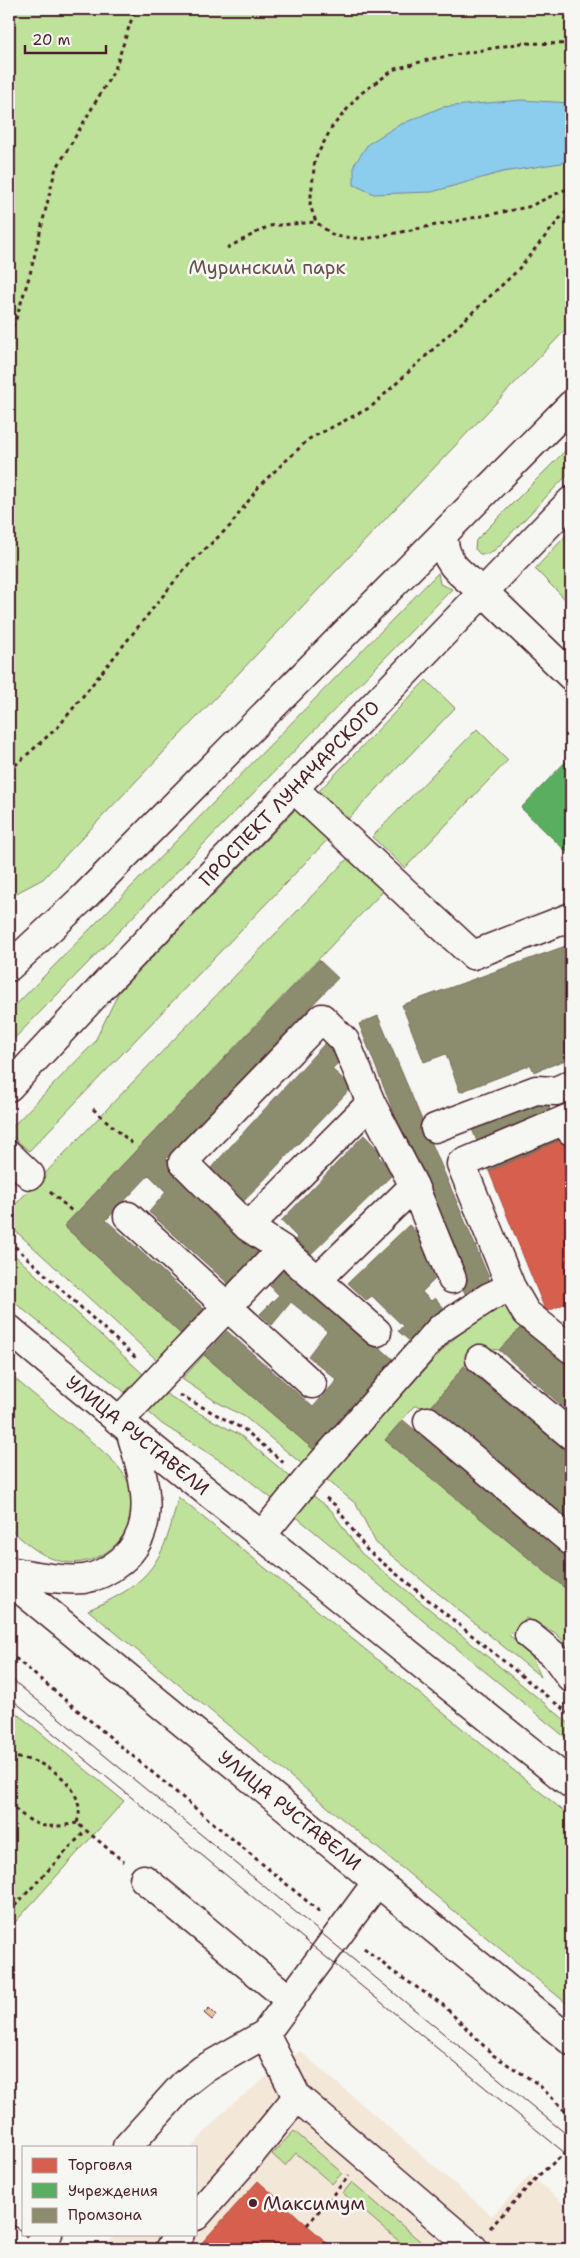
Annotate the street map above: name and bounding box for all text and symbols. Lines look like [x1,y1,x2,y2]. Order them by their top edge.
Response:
scale bar [25,22,106,54]
text: 20 m [32,30,71,50]
park label: Муринский парк [188,255,346,280]
street label: ПРОСПЕКТ ЛУНАЧАРСКОГО [194,695,385,892]
street label: УЛИЦА РУСТАВЕЛИ [61,1370,215,1501]
street label: УЛИЦА РУСТАВЕЛИ [213,1745,367,1876]
legend [22,2146,198,2236]
text: Торговля [68,2155,133,2175]
text: Учреждения [68,2181,158,2201]
place label: Максимум [263,2191,365,2216]
marker: Максимум [247,2197,259,2209]
text: Промзона [68,2205,143,2225]

